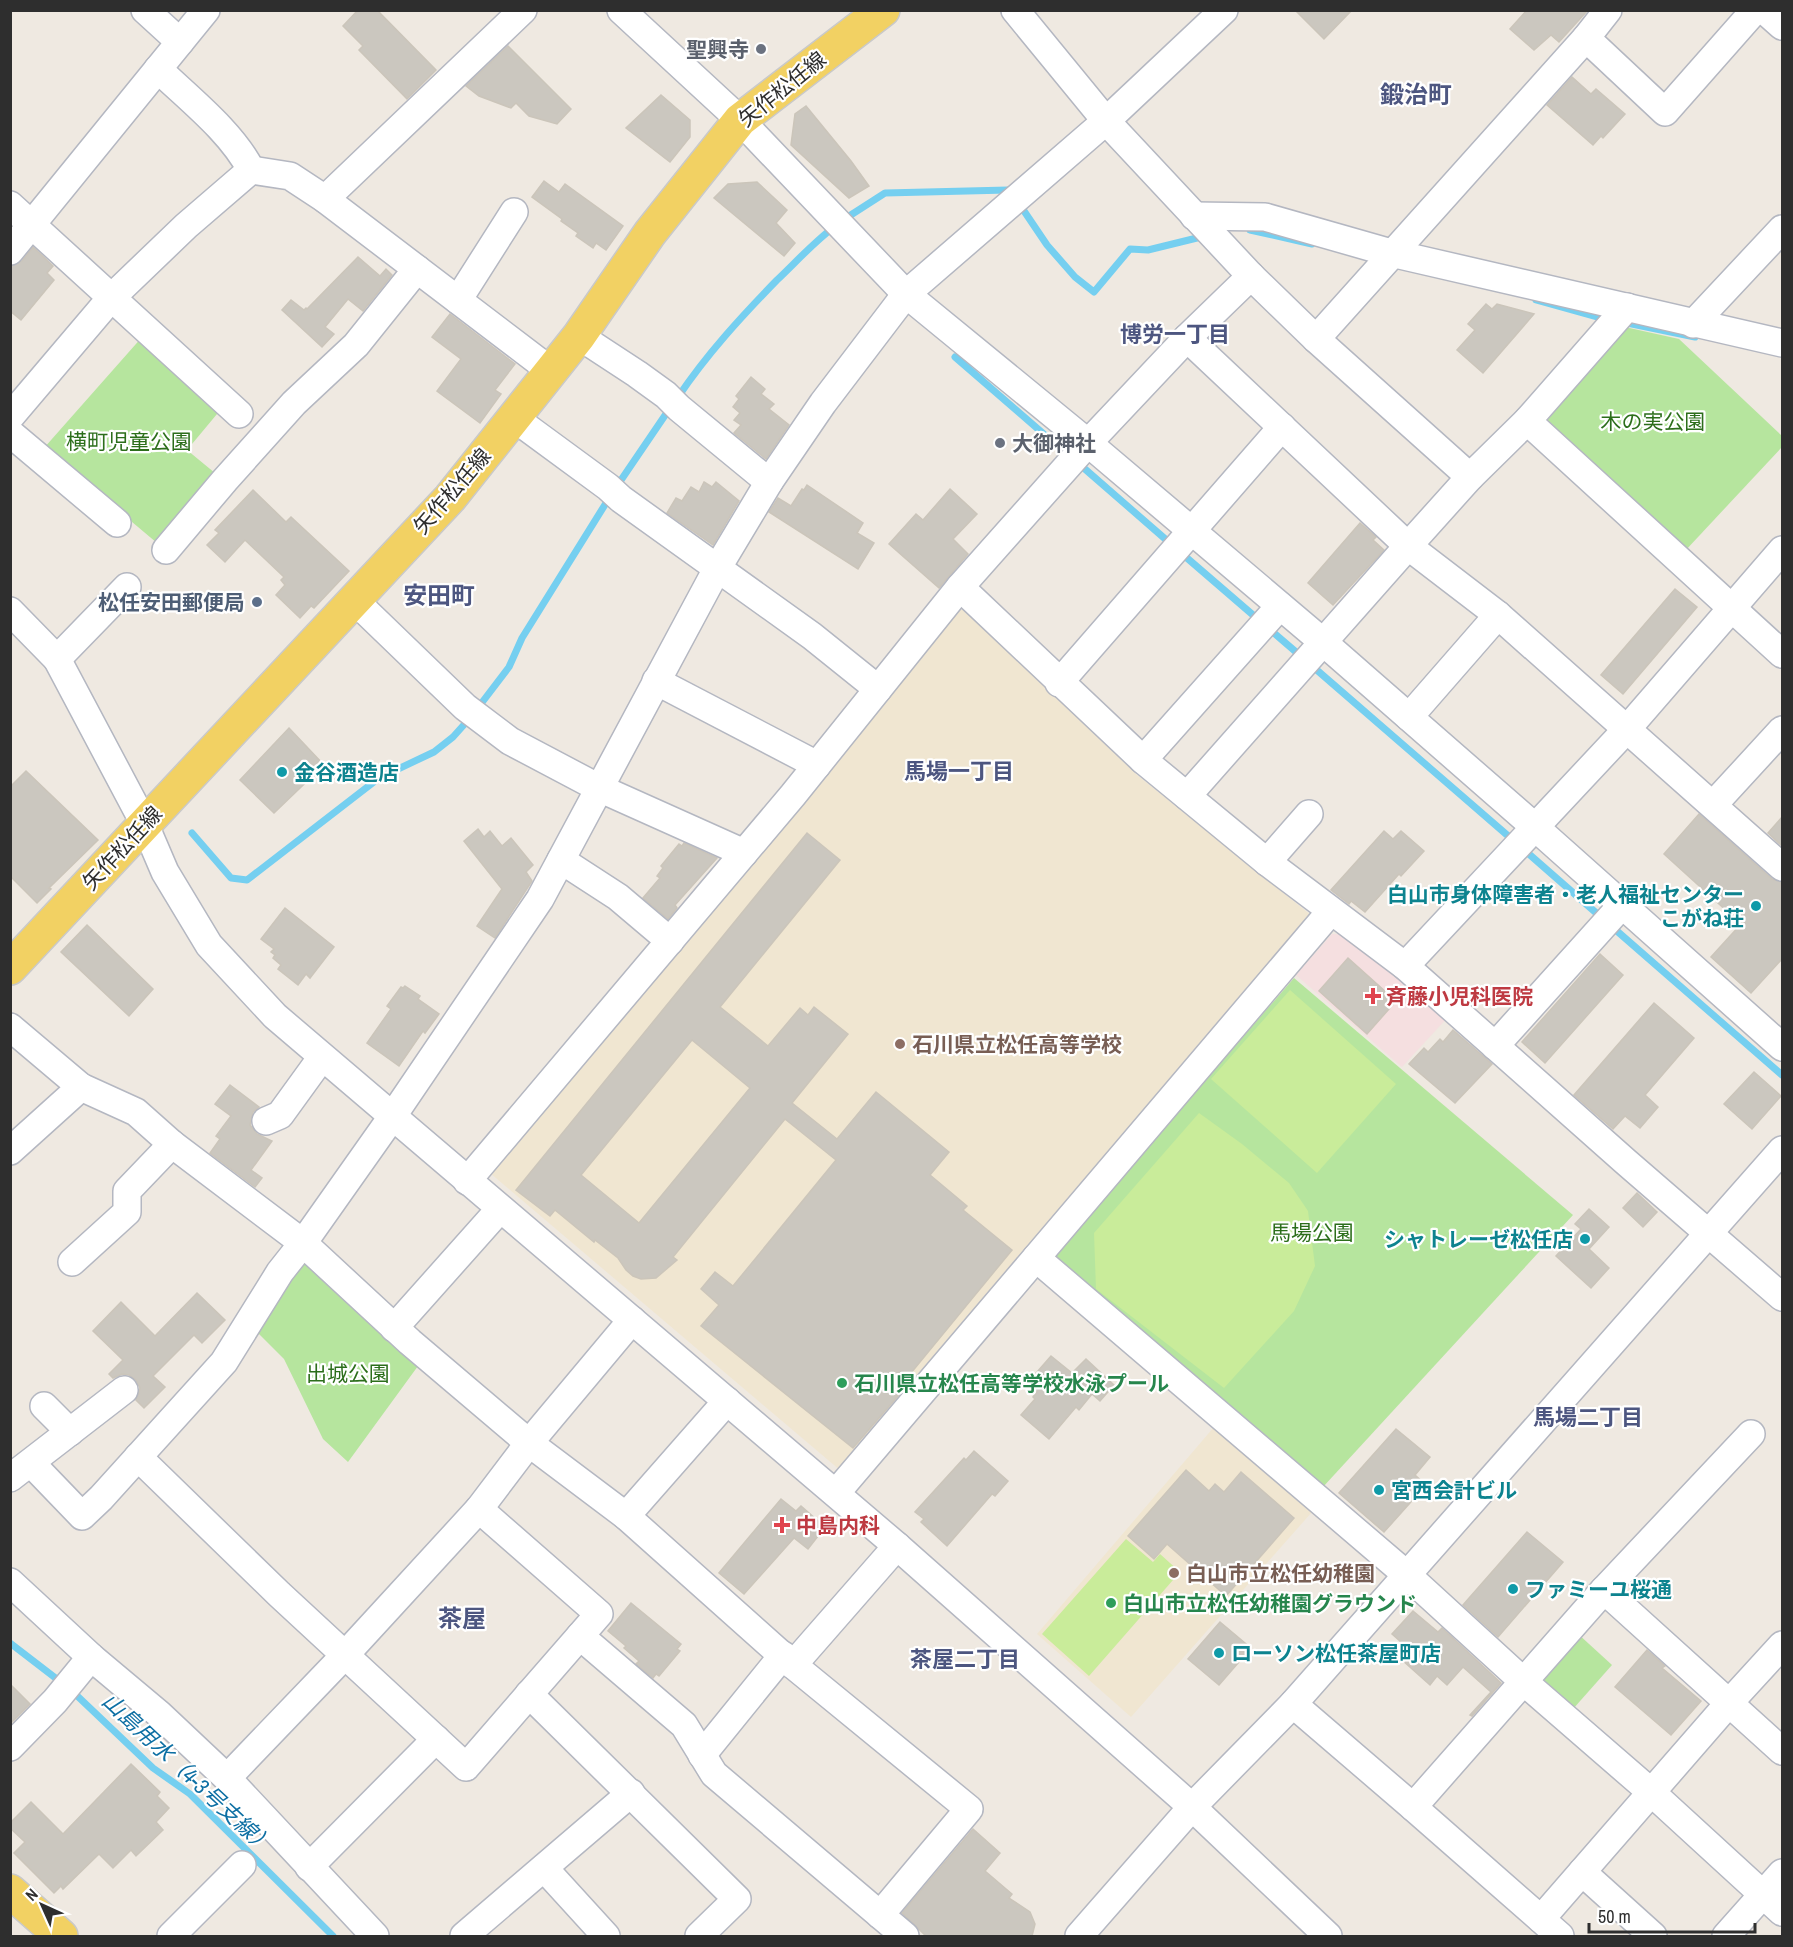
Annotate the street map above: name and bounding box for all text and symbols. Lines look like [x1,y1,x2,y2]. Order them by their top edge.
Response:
place label: 聖興寺 [686,35,749,64]
marker: 聖興寺 [754,42,768,56]
street label: 矢作松任線 [732,45,832,133]
district label: 鍛治町 [1380,78,1452,110]
district label: 博労一丁目 [1120,319,1230,349]
park label: 木の実公園 [1601,407,1706,436]
park label: 横町児童公園 [66,427,192,456]
place label: 大御神社 [1012,429,1096,458]
marker: 大御神社 [993,436,1007,450]
street label: 矢作松任線 [407,442,497,540]
district label: 安田町 [403,579,475,611]
place label: 松任安田郵便局 [98,588,245,617]
marker: 松任安田郵便局 [250,595,264,609]
district label: 馬場一丁目 [904,756,1014,786]
place label: 金谷酒造店 [294,758,399,787]
marker: 金谷酒造店 [275,765,289,779]
street label: 矢作松任線 [76,800,168,896]
place label: 白山市身体障害者・老人福祉センター こがね荘 [1387,880,1744,933]
marker: 白山市身体障害者・老人福祉センター こがね荘 [1749,899,1763,913]
place label: 斉藤小児科医院 [1386,982,1533,1011]
marker: 斉藤小児科医院 [1364,987,1382,1005]
place label: 石川県立松任高等学校 [912,1030,1122,1059]
marker: 石川県立松任高等学校 [893,1037,907,1051]
park label: 馬場公園 [1270,1218,1354,1247]
place label: シャトレーゼ松任店 [1384,1225,1573,1254]
marker: シャトレーゼ松任店 [1578,1232,1592,1246]
park label: 出城公園 [306,1359,390,1388]
place label: 石川県立松任高等学校水泳プール [854,1369,1169,1398]
marker: 石川県立松任高等学校水泳プール [835,1376,849,1390]
district label: 馬場二丁目 [1533,1402,1643,1432]
place label: 宮西会計ビル [1391,1476,1517,1505]
marker: 宮西会計ビル [1372,1483,1386,1497]
place label: 中島内科 [796,1511,880,1540]
marker: 中島内科 [773,1516,791,1534]
place label: 白山市立松任幼稚園 [1186,1559,1375,1588]
marker: 白山市立松任幼稚園 [1167,1566,1181,1580]
place label: ファミーユ桜通 [1525,1575,1672,1604]
marker: ファミーユ桜通 [1506,1582,1520,1596]
place label: 白山市立松任幼稚園グラウンド [1123,1589,1417,1618]
marker: 白山市立松任幼稚園グラウンド [1104,1596,1118,1610]
district label: 茶屋 [438,1602,486,1634]
place label: ローソン松任茶屋町店 [1231,1639,1441,1668]
district label: 茶屋二丁目 [910,1644,1020,1674]
marker: ローソン松任茶屋町店 [1212,1646,1226,1660]
water label: 山島用水（4-3号支線） [96,1686,280,1860]
north arrow [12,1875,72,1935]
text: N [20,1883,43,1906]
scale bar [1589,1896,1756,1934]
text: 50 m [1598,1904,1631,1929]

